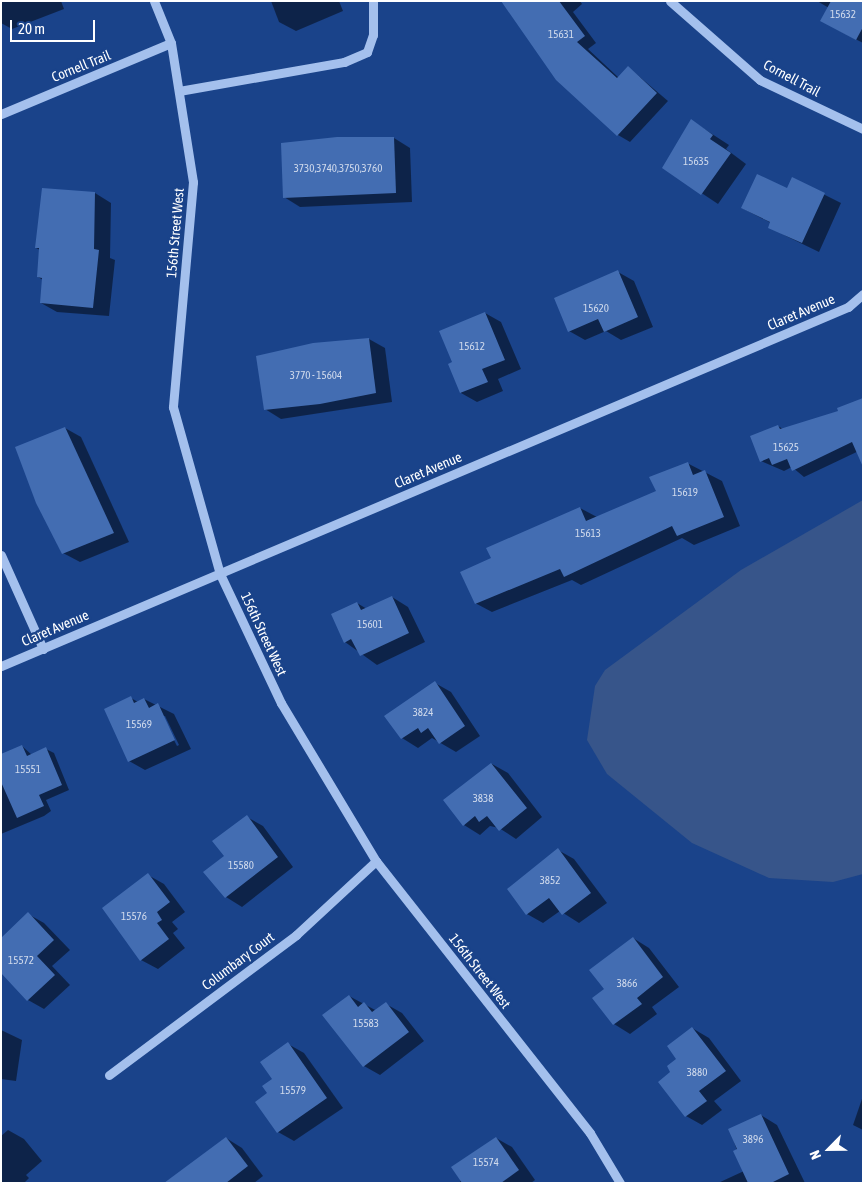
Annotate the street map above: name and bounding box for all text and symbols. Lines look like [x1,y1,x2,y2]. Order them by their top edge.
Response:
house number: 15632 [830,7,856,21]
scale bar [12,10,98,42]
text: 20 m [18,20,45,37]
house number: 15631 [548,27,574,41]
street label: Cornell Trail [49,47,113,85]
street label: Cornell Trail [761,56,823,100]
house number: 15635 [683,154,709,168]
house number: 3730,3740,3750,3760 [294,161,382,175]
street label: 156th Street West [163,187,187,279]
street label: Claret Avenue [765,290,837,334]
house number: 15620 [583,301,609,315]
house number: 15612 [459,339,485,353]
house number: 3770 - 15604 [290,368,342,382]
house number: 15625 [773,440,799,454]
street label: Claret Avenue [392,448,464,492]
house number: 15619 [672,485,698,499]
house number: 15613 [575,526,601,540]
street label: 156th Street West [237,590,291,678]
street label: Claret Avenue [19,606,91,650]
house number: 15601 [357,617,383,631]
house number: 3824 [413,705,433,719]
house number: 15569 [126,717,152,731]
house number: 15551 [15,762,41,776]
house number: 3838 [473,791,493,805]
house number: 15580 [228,858,254,872]
house number: 3852 [540,873,560,887]
house number: 15576 [121,909,147,923]
street label: Columbary Court [199,928,277,994]
street label: 156th Street West [446,930,514,1012]
house number: 15572 [8,953,34,967]
house number: 3866 [617,976,637,990]
house number: 15583 [353,1016,379,1030]
house number: 3880 [687,1065,707,1079]
house number: 15579 [280,1083,306,1097]
north arrow [804,1124,854,1174]
house number: 3896 [743,1132,763,1146]
text: N [806,1148,824,1162]
house number: 15574 [473,1155,499,1169]

